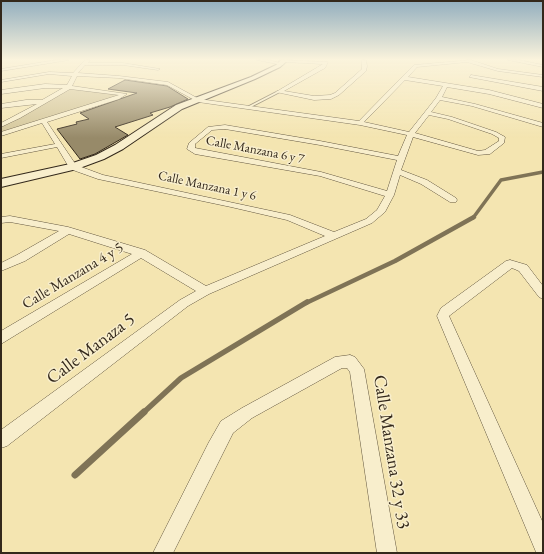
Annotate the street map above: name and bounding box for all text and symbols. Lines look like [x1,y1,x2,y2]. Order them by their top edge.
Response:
street label: Calle Manzana 6 y 7 [204,133,306,167]
street label: Calle Manzana 1 y 6 [156,168,258,204]
street label: Calle Manzana 4 y 5 [19,239,127,313]
street label: Calle Manaza 5 [43,309,139,389]
street label: Calle Manzana 32 y 33 [368,373,414,531]

